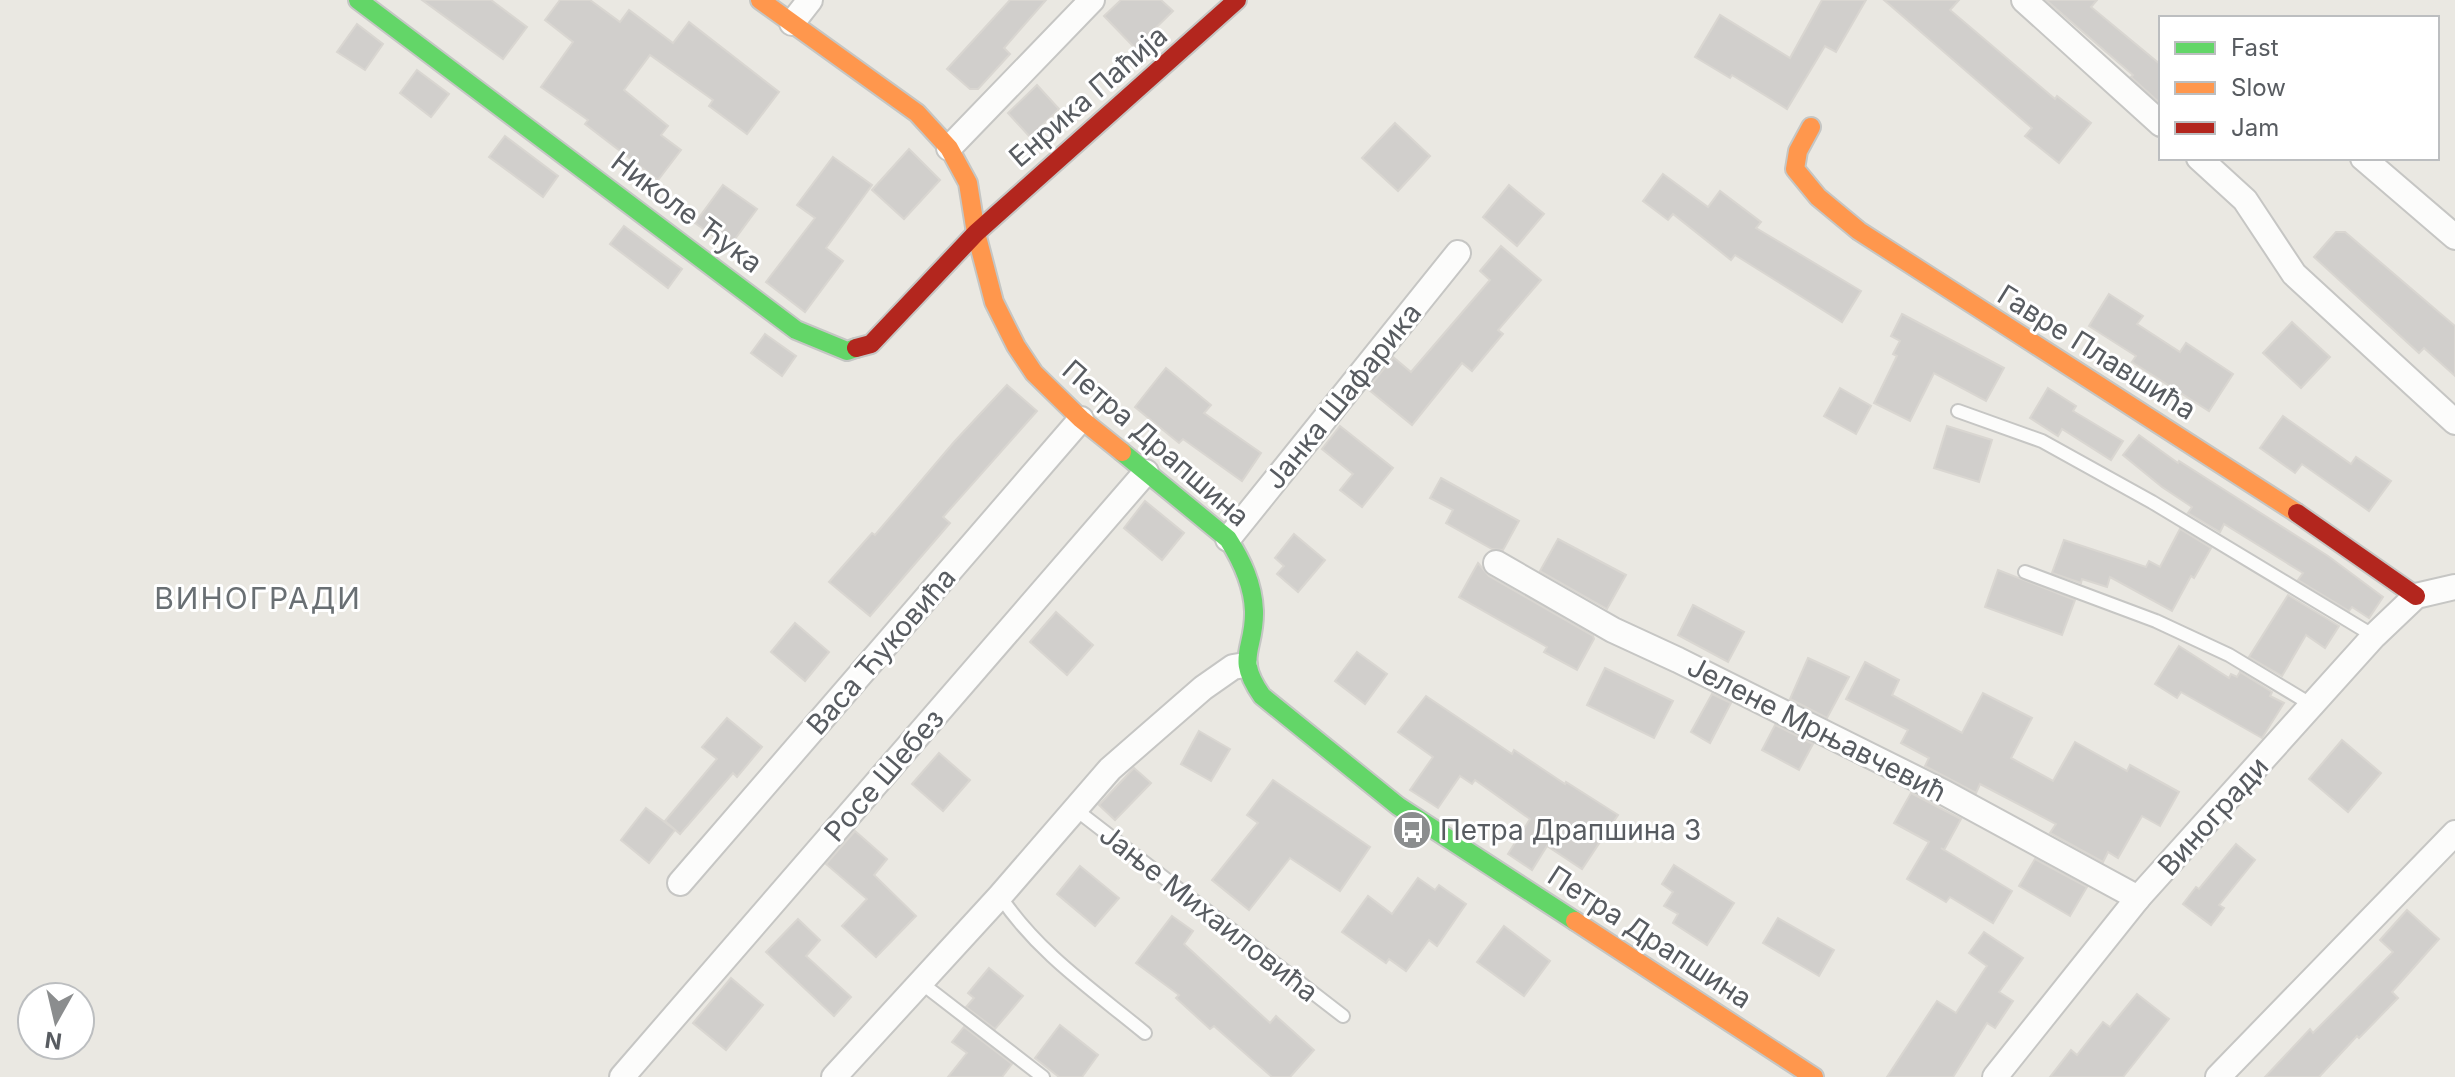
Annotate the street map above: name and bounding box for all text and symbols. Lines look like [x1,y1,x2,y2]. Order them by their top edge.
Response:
legend [2159,16,2439,160]
street label: Енрика Паћија [1002,18,1174,174]
text: Fast [2231,33,2279,62]
text: Slow [2231,73,2286,102]
text: Jam [2231,113,2279,142]
street label: Николе Ћука [605,144,769,280]
street label: Гавре Плавшића [1992,277,2202,427]
street label: Јанка Шафарика [1258,296,1428,496]
street label: Петра Драпшина [1056,353,1256,533]
street label: Васа Ћуковића [799,561,963,741]
district label: ВИНОГРАДИ [154,580,362,616]
street label: Јелене Мрњавчевић [1682,649,1952,809]
street label: Росе Шебез [817,702,951,848]
street label: Виногради [2151,750,2275,882]
bus stop icon: Петра Драпшина 3 [1391,809,1433,851]
place label: Петра Драпшина 3 [1440,813,1701,847]
street label: Јање Михаиловића [1093,817,1325,1009]
street label: Петра Драпшина [1542,858,1758,1016]
north arrow [16,981,96,1061]
text: N [43,1027,63,1055]

